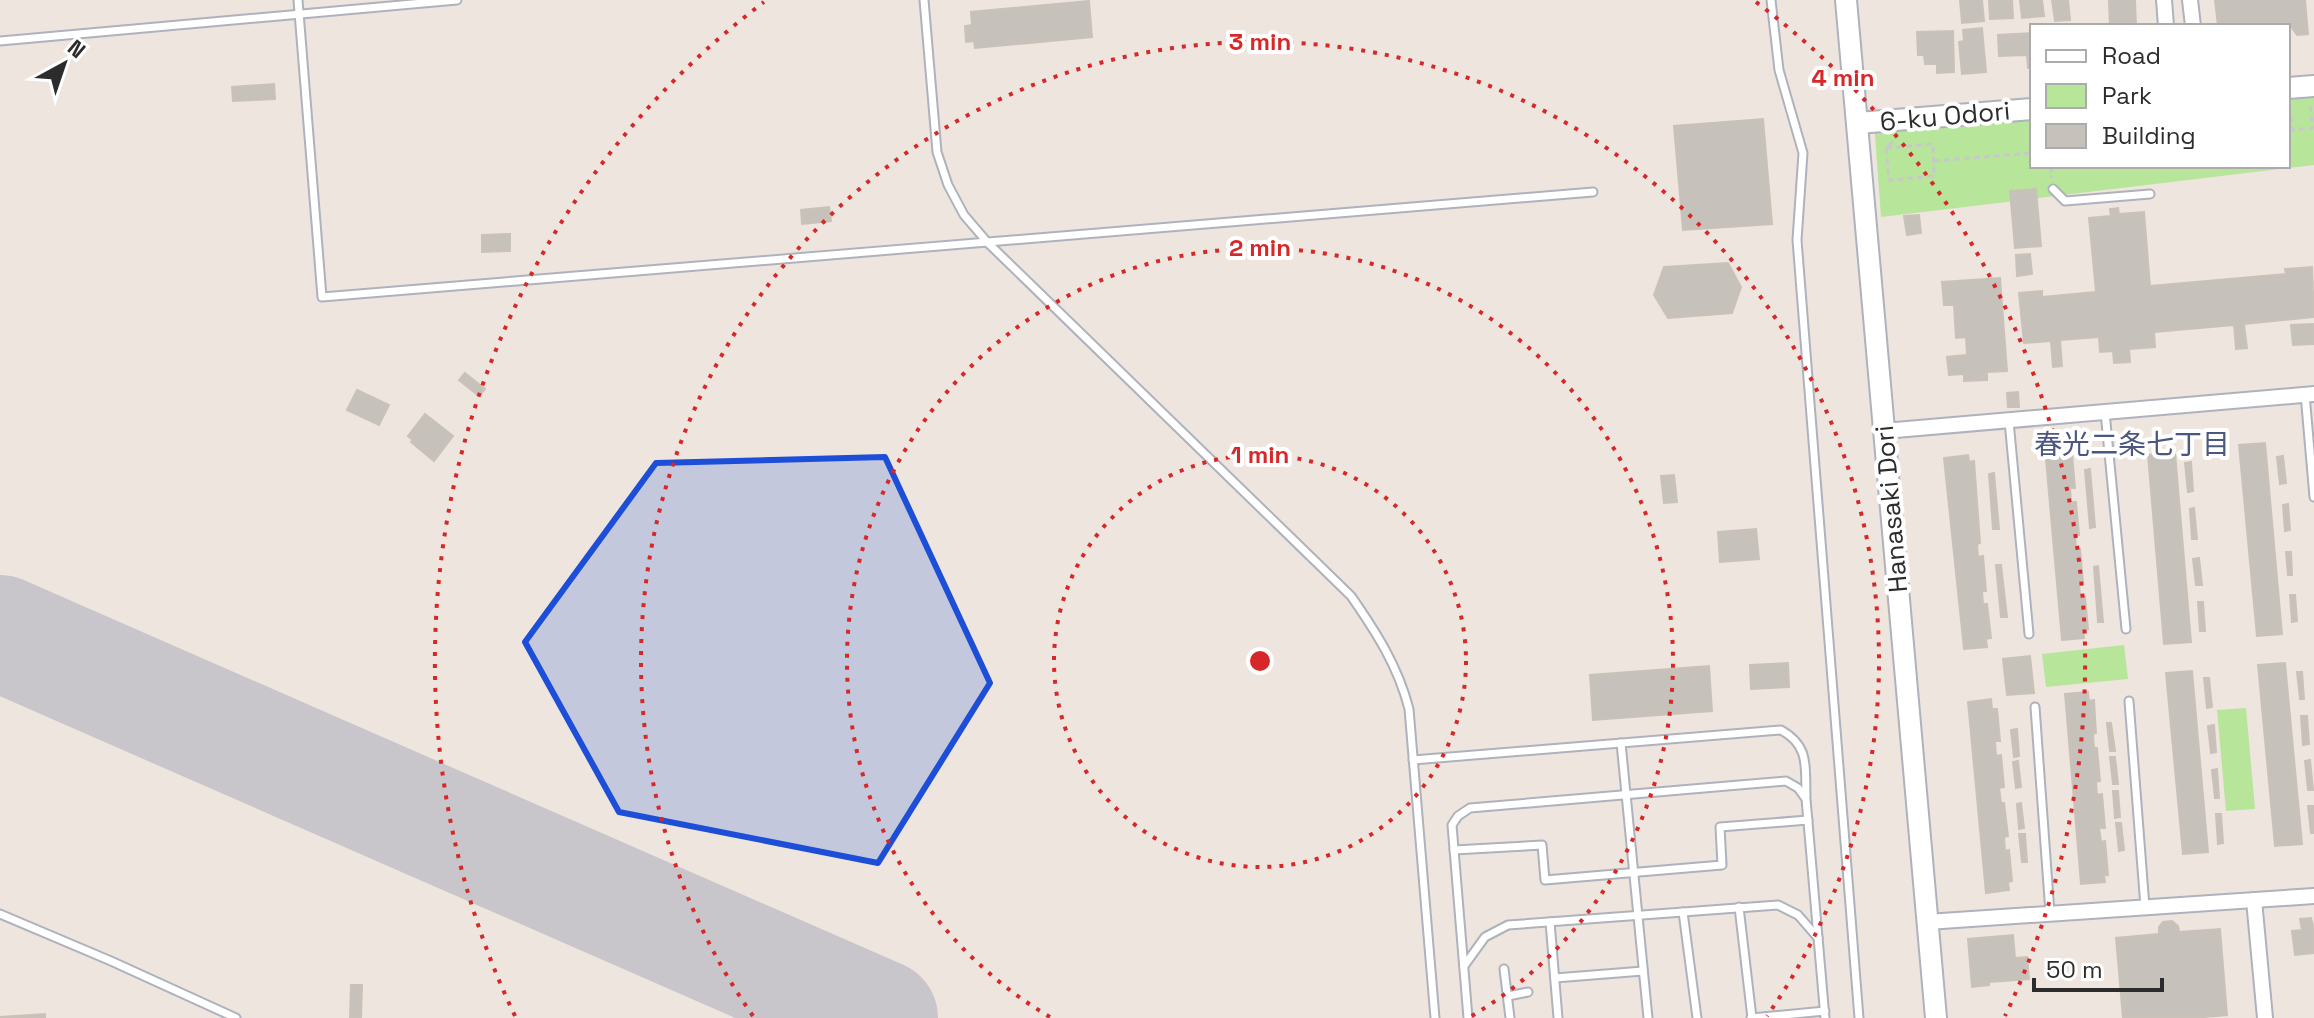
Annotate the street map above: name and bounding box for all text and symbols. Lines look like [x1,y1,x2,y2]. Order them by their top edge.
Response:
north arrow [24,24,104,104]
legend [2030,24,2290,168]
text: 3 min [1229,26,1291,57]
text: N [62,33,92,64]
text: Road [2102,40,2161,71]
text: 4 min [1811,62,1875,93]
text: Park [2102,80,2152,111]
street label: 6-ku Odori [1878,93,2012,139]
text: Building [2102,120,2196,151]
text: 2 min [1229,232,1291,263]
street label: Hanasaki Dori [1867,424,1915,594]
district label: 春光二条七丁目 [2034,426,2230,462]
text: 1 min [1231,439,1289,470]
centre of rings [1246,647,1274,675]
scale bar [2034,942,2162,992]
text: 50 m [2046,954,2103,985]

